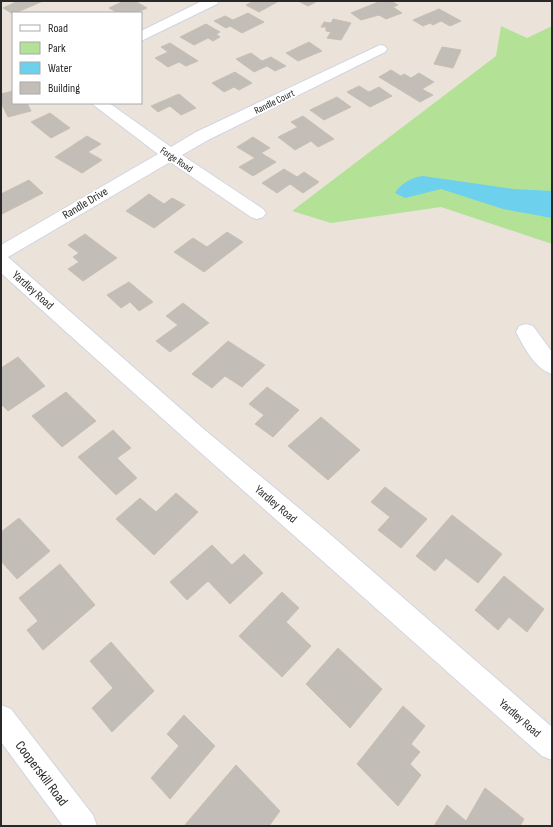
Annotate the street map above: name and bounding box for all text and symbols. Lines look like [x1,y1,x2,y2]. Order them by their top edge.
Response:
legend [12,12,142,104]
text: Road [48,21,68,36]
text: Park [48,41,66,56]
text: Water [48,61,72,76]
text: Building [48,81,80,96]
street label: Randle Court [252,87,297,117]
street label: Forge Road [158,145,195,175]
street label: Randle Drive [60,184,111,223]
street label: Yardley Road [9,268,57,313]
street label: Yardley Road [251,482,300,526]
street label: Yardley Road [496,696,544,741]
street label: Cooperskill Road [12,737,72,809]

